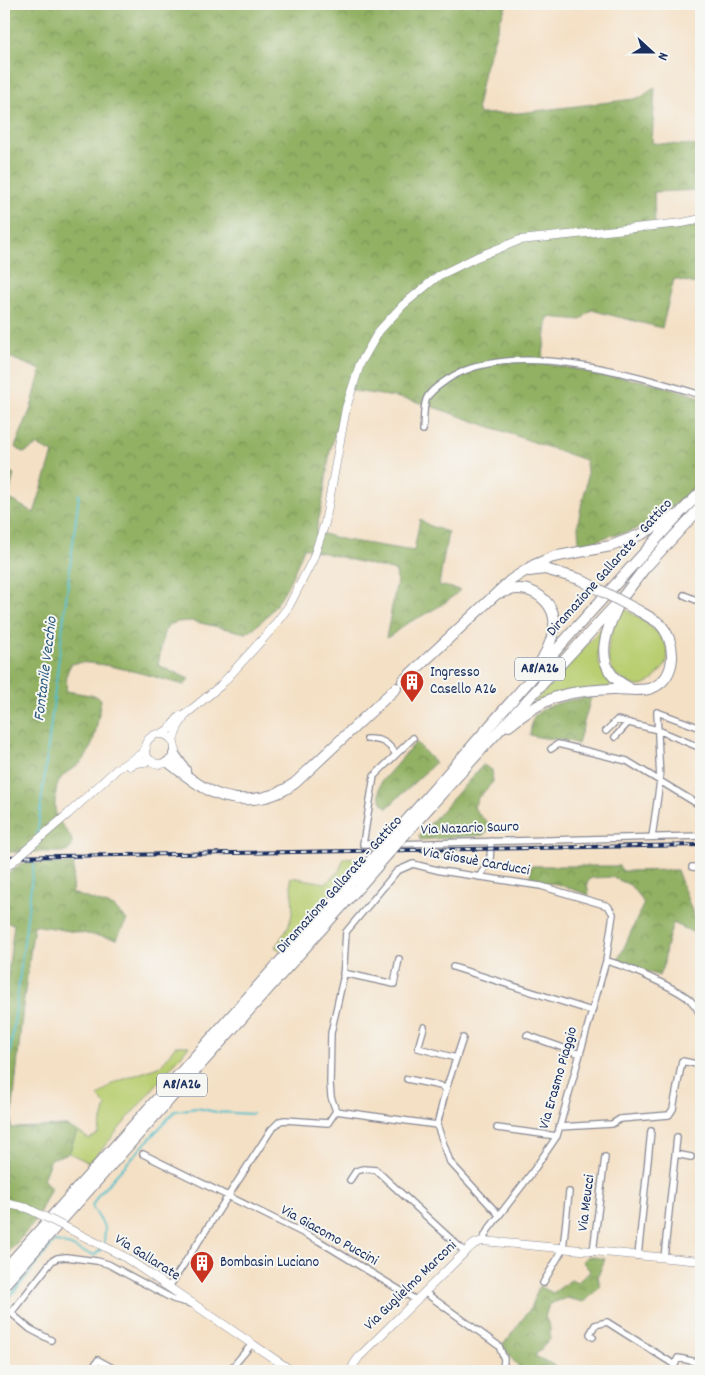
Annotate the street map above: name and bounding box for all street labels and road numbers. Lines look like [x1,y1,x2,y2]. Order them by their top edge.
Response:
street label: Diramazione Gallarate - Gattico [542,494,678,642]
road number: A8/A26 [515,658,565,681]
street label: Diramazione Gallarate - Gattico [272,811,408,959]
street label: Via Nazario Sauro [420,816,520,842]
street label: Via Giosuè Carducci [421,842,532,882]
street label: Via Erasmo Piaggio [534,1024,584,1132]
road number: A8/A26 [157,1074,207,1096]
street label: Via Meucci [573,1173,601,1233]
street label: Via Giacomo Puccini [276,1200,382,1272]
street label: Via Gallarate [110,1229,185,1287]
street label: Via Guglielmo Marconi [360,1236,463,1336]

